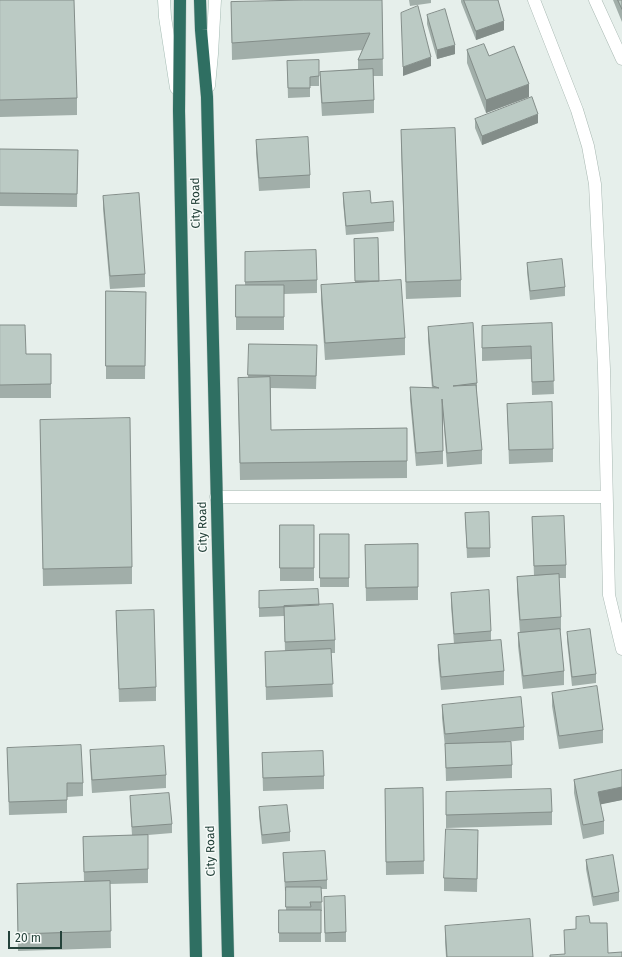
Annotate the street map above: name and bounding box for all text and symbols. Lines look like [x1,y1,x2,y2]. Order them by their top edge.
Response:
street label: City Road [188,177,204,229]
street label: City Road [195,501,211,553]
street label: City Road [203,825,219,877]
scale bar [10,923,64,949]
text: 20 m [15,931,41,945]

